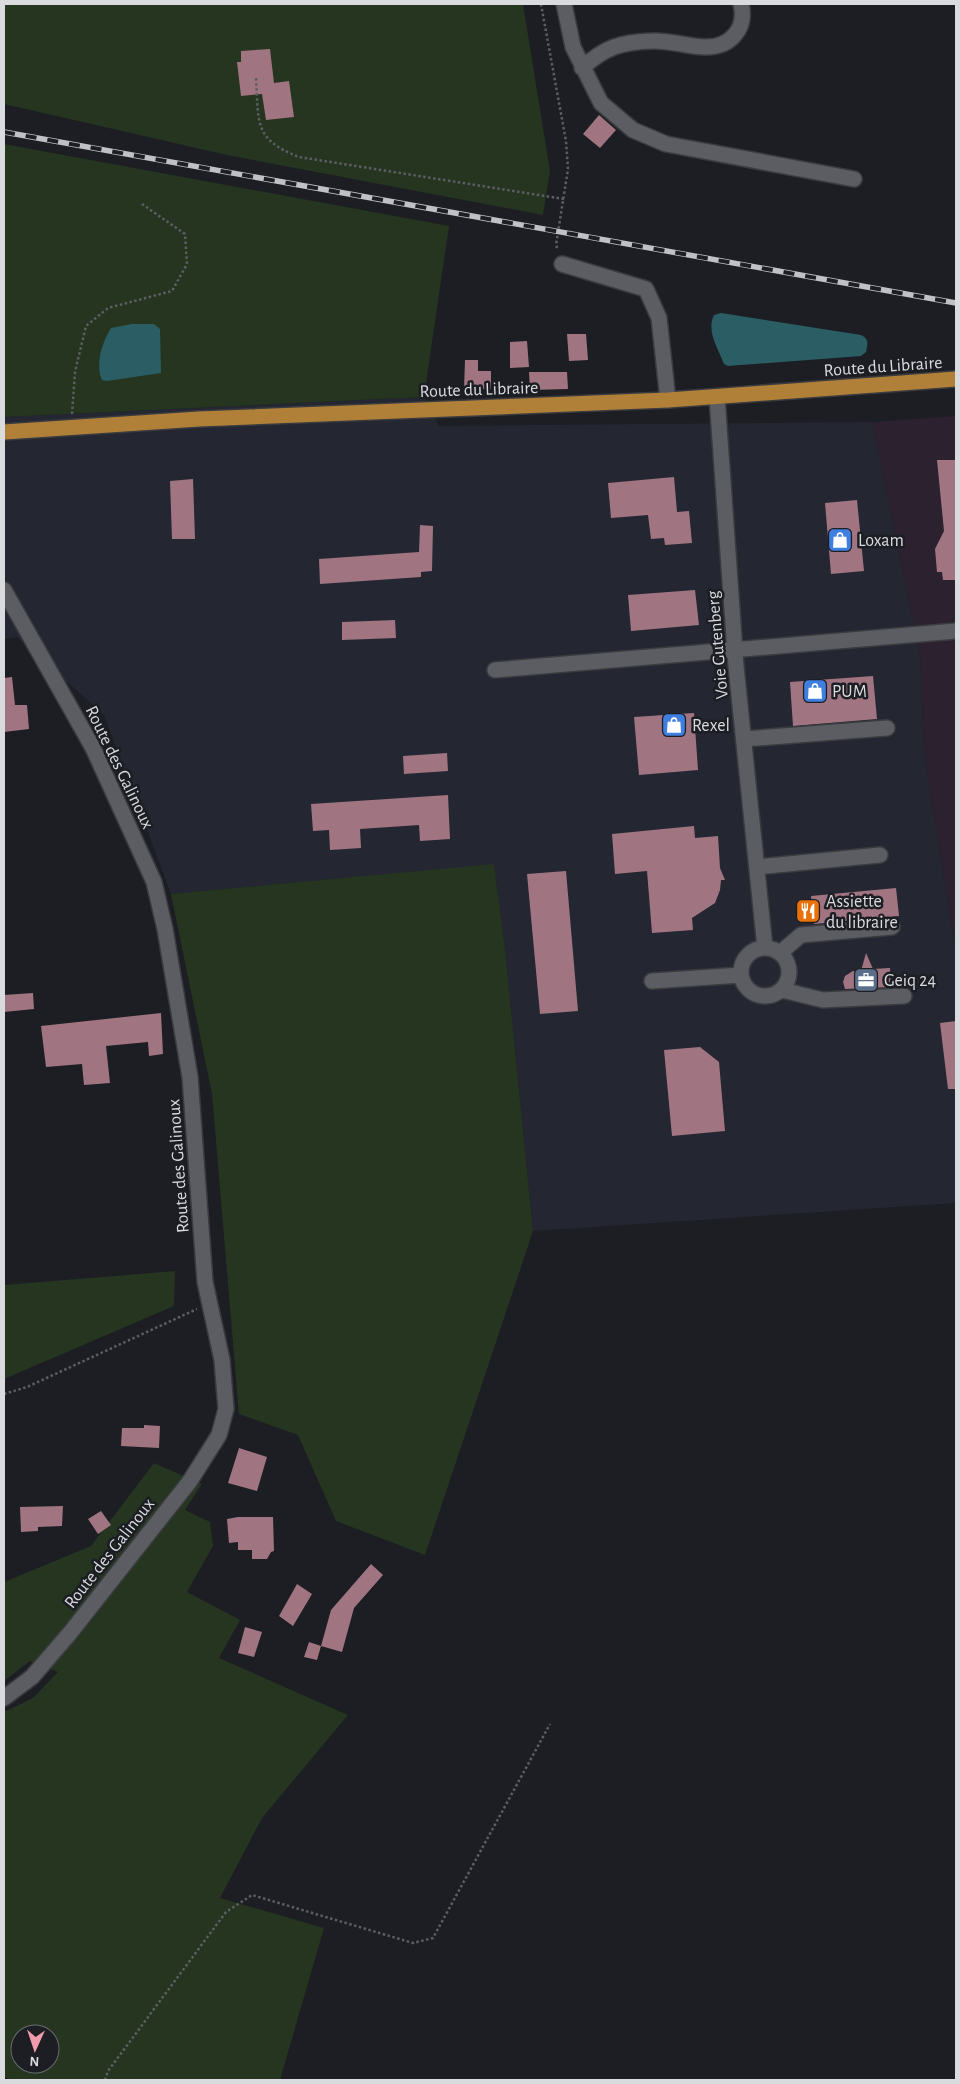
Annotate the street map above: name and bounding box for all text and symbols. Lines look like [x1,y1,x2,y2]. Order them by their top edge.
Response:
street label: Route du Libraire [823,354,943,380]
street label: Route du Libraire [419,379,539,401]
shop icon: Loxam [827,527,853,553]
place label: Loxam [858,532,904,550]
street label: Voie Gutenberg [704,590,732,700]
shop icon: PUM [802,678,828,704]
place label: PUM [832,683,867,701]
street label: Route des Galinoux [82,703,157,832]
shop icon: Rexel [661,712,687,738]
place label: Rexel [692,717,730,735]
place label: Assiette du libraire [826,893,898,932]
restaurant icon: Assiette du libraire [795,898,821,924]
office icon: Geiq 24 [853,967,879,993]
place label: Geiq 24 [884,972,936,990]
street label: Route des Galinoux [165,1098,193,1234]
street label: Route des Galinoux [61,1495,158,1612]
north arrow [10,2024,60,2074]
text: N [29,2054,40,2068]

